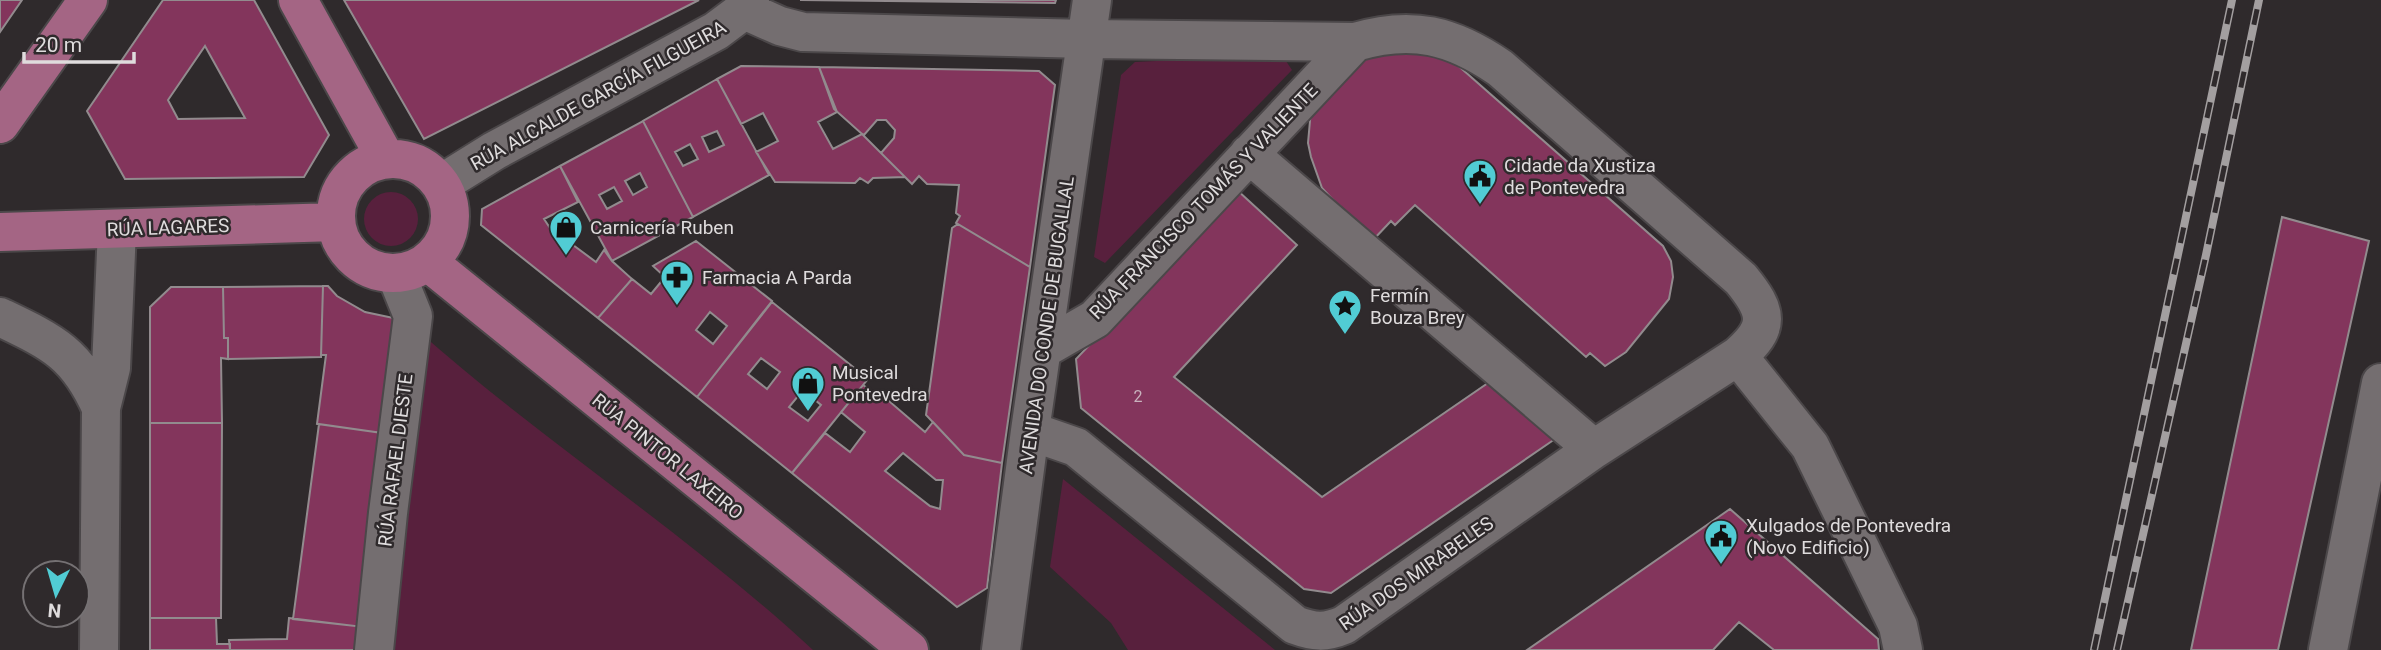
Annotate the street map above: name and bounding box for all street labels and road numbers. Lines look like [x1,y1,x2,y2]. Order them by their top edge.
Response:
street label: RÚA ALCALDE GARCÍA FILGUEIRA [467,15,730,175]
street label: RÚA FRANCISCO TOMÁS Y VALIENTE [1084,79,1322,324]
street label: AVENIDA DO CONDE DE BUGALLAL [1014,175,1079,475]
street label: RÚA LAGARES [106,214,230,241]
street label: RÚA RAFAEL DIESTE [373,372,418,548]
street label: RÚA PINTOR LAXEIRO [588,388,748,524]
street label: RÚA DOS MIRABELES [1335,511,1498,635]

